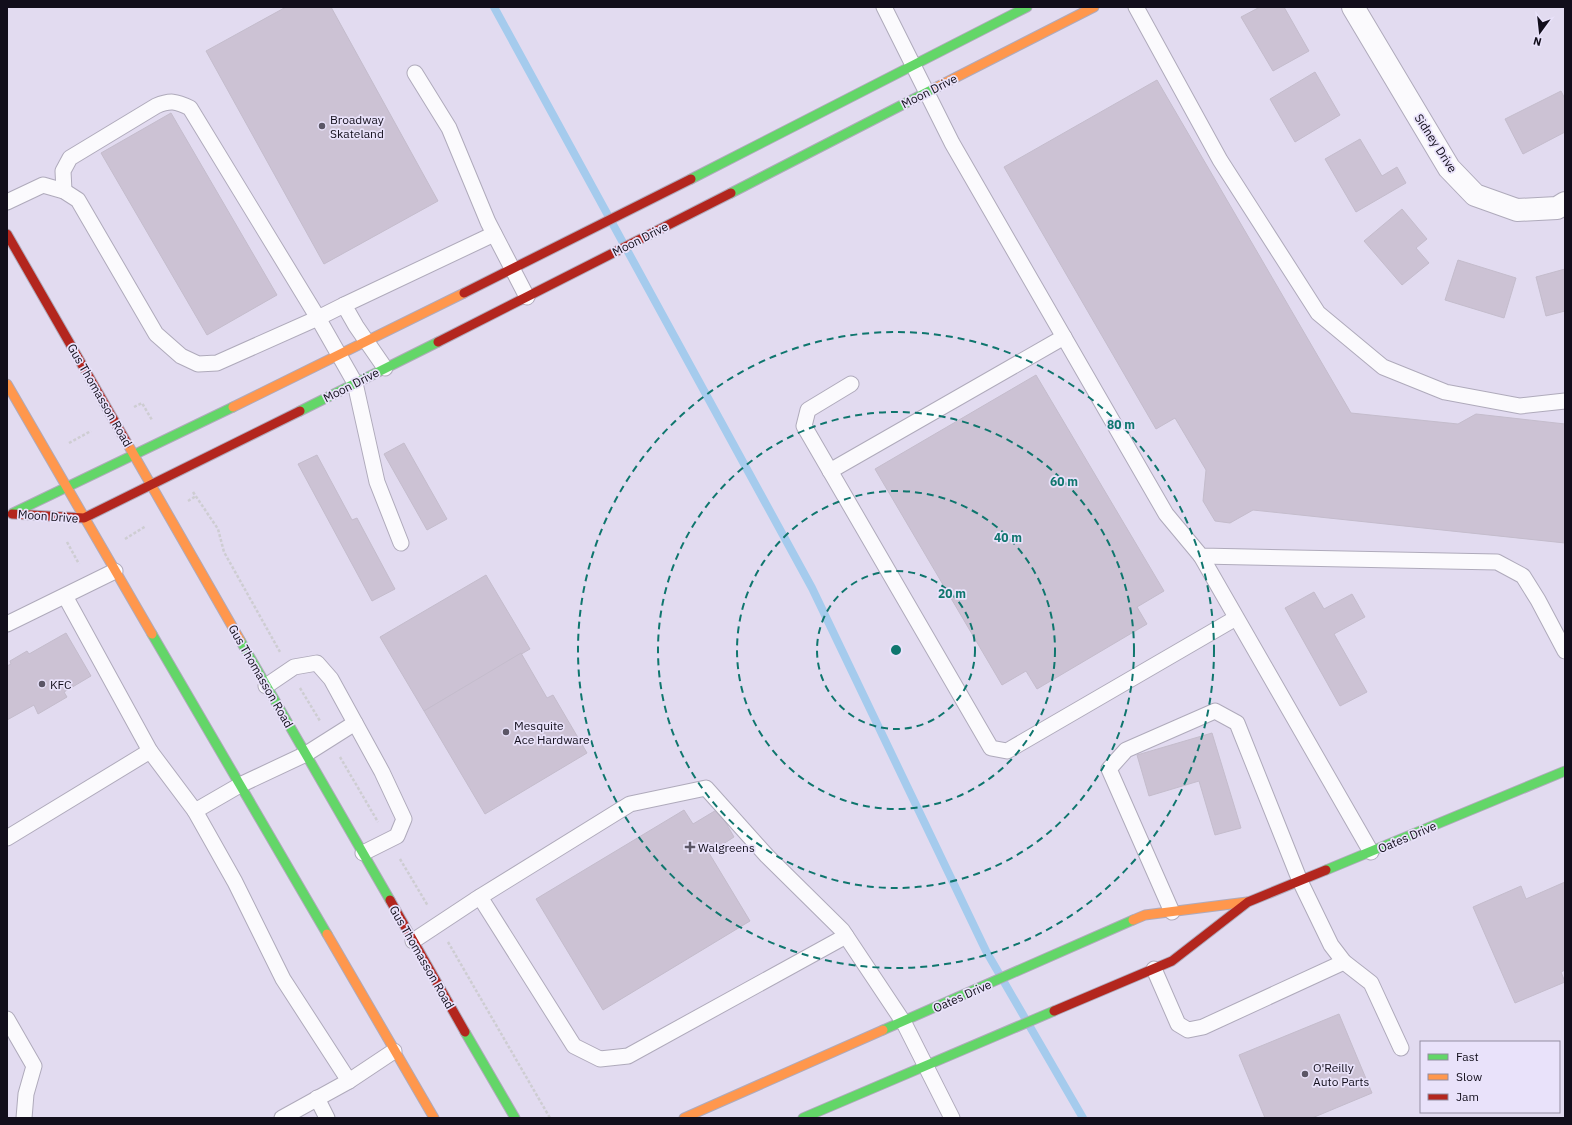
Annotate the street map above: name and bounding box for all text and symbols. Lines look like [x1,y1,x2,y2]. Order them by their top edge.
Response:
north arrow [1520,12,1560,52]
text: N [1532,34,1543,49]
street label: Moon Drive [899,70,960,111]
street label: Sidney Drive [1411,111,1461,176]
place label: Broadway Skateland [330,112,384,141]
marker: Broadway Skateland [317,121,327,131]
street label: Moon Drive [610,218,671,259]
street label: Gus Thomasson Road [64,341,136,449]
street label: Moon Drive [321,364,382,405]
text: 80 m [1107,417,1135,432]
text: 60 m [1050,474,1078,489]
street label: Moon Drive [17,506,79,526]
text: 40 m [994,530,1022,545]
text: 20 m [938,586,966,601]
street label: Gus Thomasson Road [225,622,297,730]
centre of rings [889,643,903,657]
place label: KFC [50,677,72,692]
marker: KFC [37,679,47,689]
place label: Mesquite Ace Hardware [514,718,590,747]
marker: Mesquite Ace Hardware [501,727,511,737]
street label: Oates Drive [1375,818,1439,856]
place label: Walgreens [698,840,755,855]
marker: Walgreens [685,842,695,852]
street label: Gus Thomasson Road [386,903,458,1011]
street label: Oates Drive [931,976,994,1015]
legend [1420,1041,1560,1113]
text: Fast [1456,1049,1479,1064]
place label: O'Reilly Auto Parts [1313,1060,1369,1089]
marker: O'Reilly Auto Parts [1300,1069,1310,1079]
text: Slow [1456,1069,1482,1084]
text: Jam [1456,1089,1479,1104]

